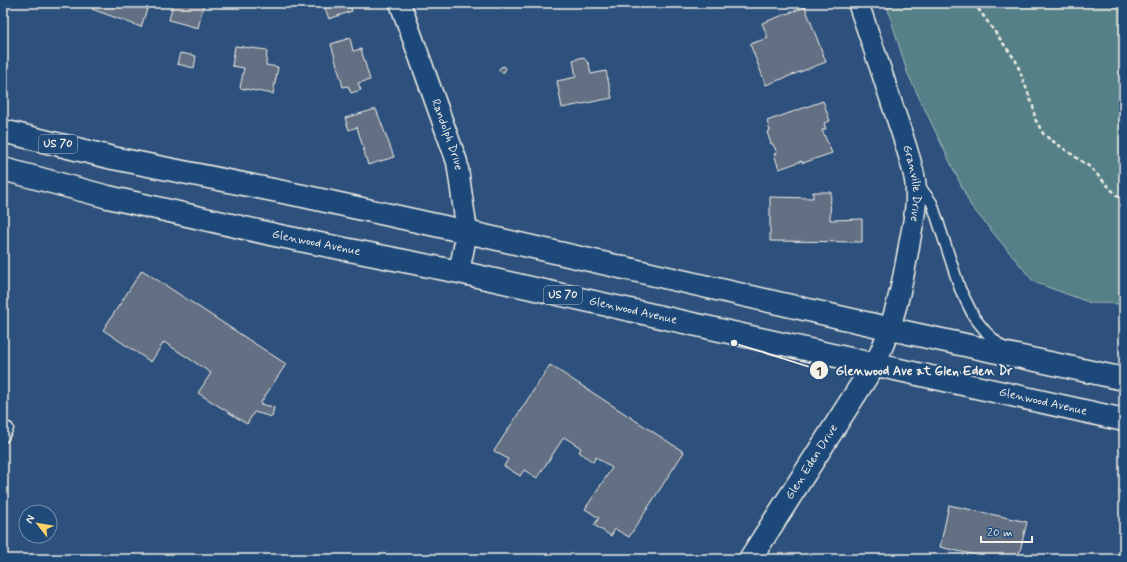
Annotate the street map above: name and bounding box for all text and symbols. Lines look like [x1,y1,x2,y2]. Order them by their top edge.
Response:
street label: Randolph Drive [427,97,466,171]
road number: US 70 [39,135,77,153]
street label: Granville Drive [898,143,924,223]
street label: Glenwood Avenue [271,227,362,260]
road number: US 70 [544,286,582,304]
street label: Glenwood Avenue [588,293,679,328]
callout: Glenwood Ave at Glen Eden Dr [809,358,1019,383]
text: Glenwood Ave at Glen Eden Dr [836,363,1013,380]
text: 1 [816,364,822,380]
street label: Glenwood Avenue [997,384,1089,420]
street label: Glen Eden Drive [782,421,842,503]
north arrow [18,504,58,544]
text: N [22,513,38,526]
scale bar [981,518,1032,544]
text: 20 m [987,525,1013,541]

